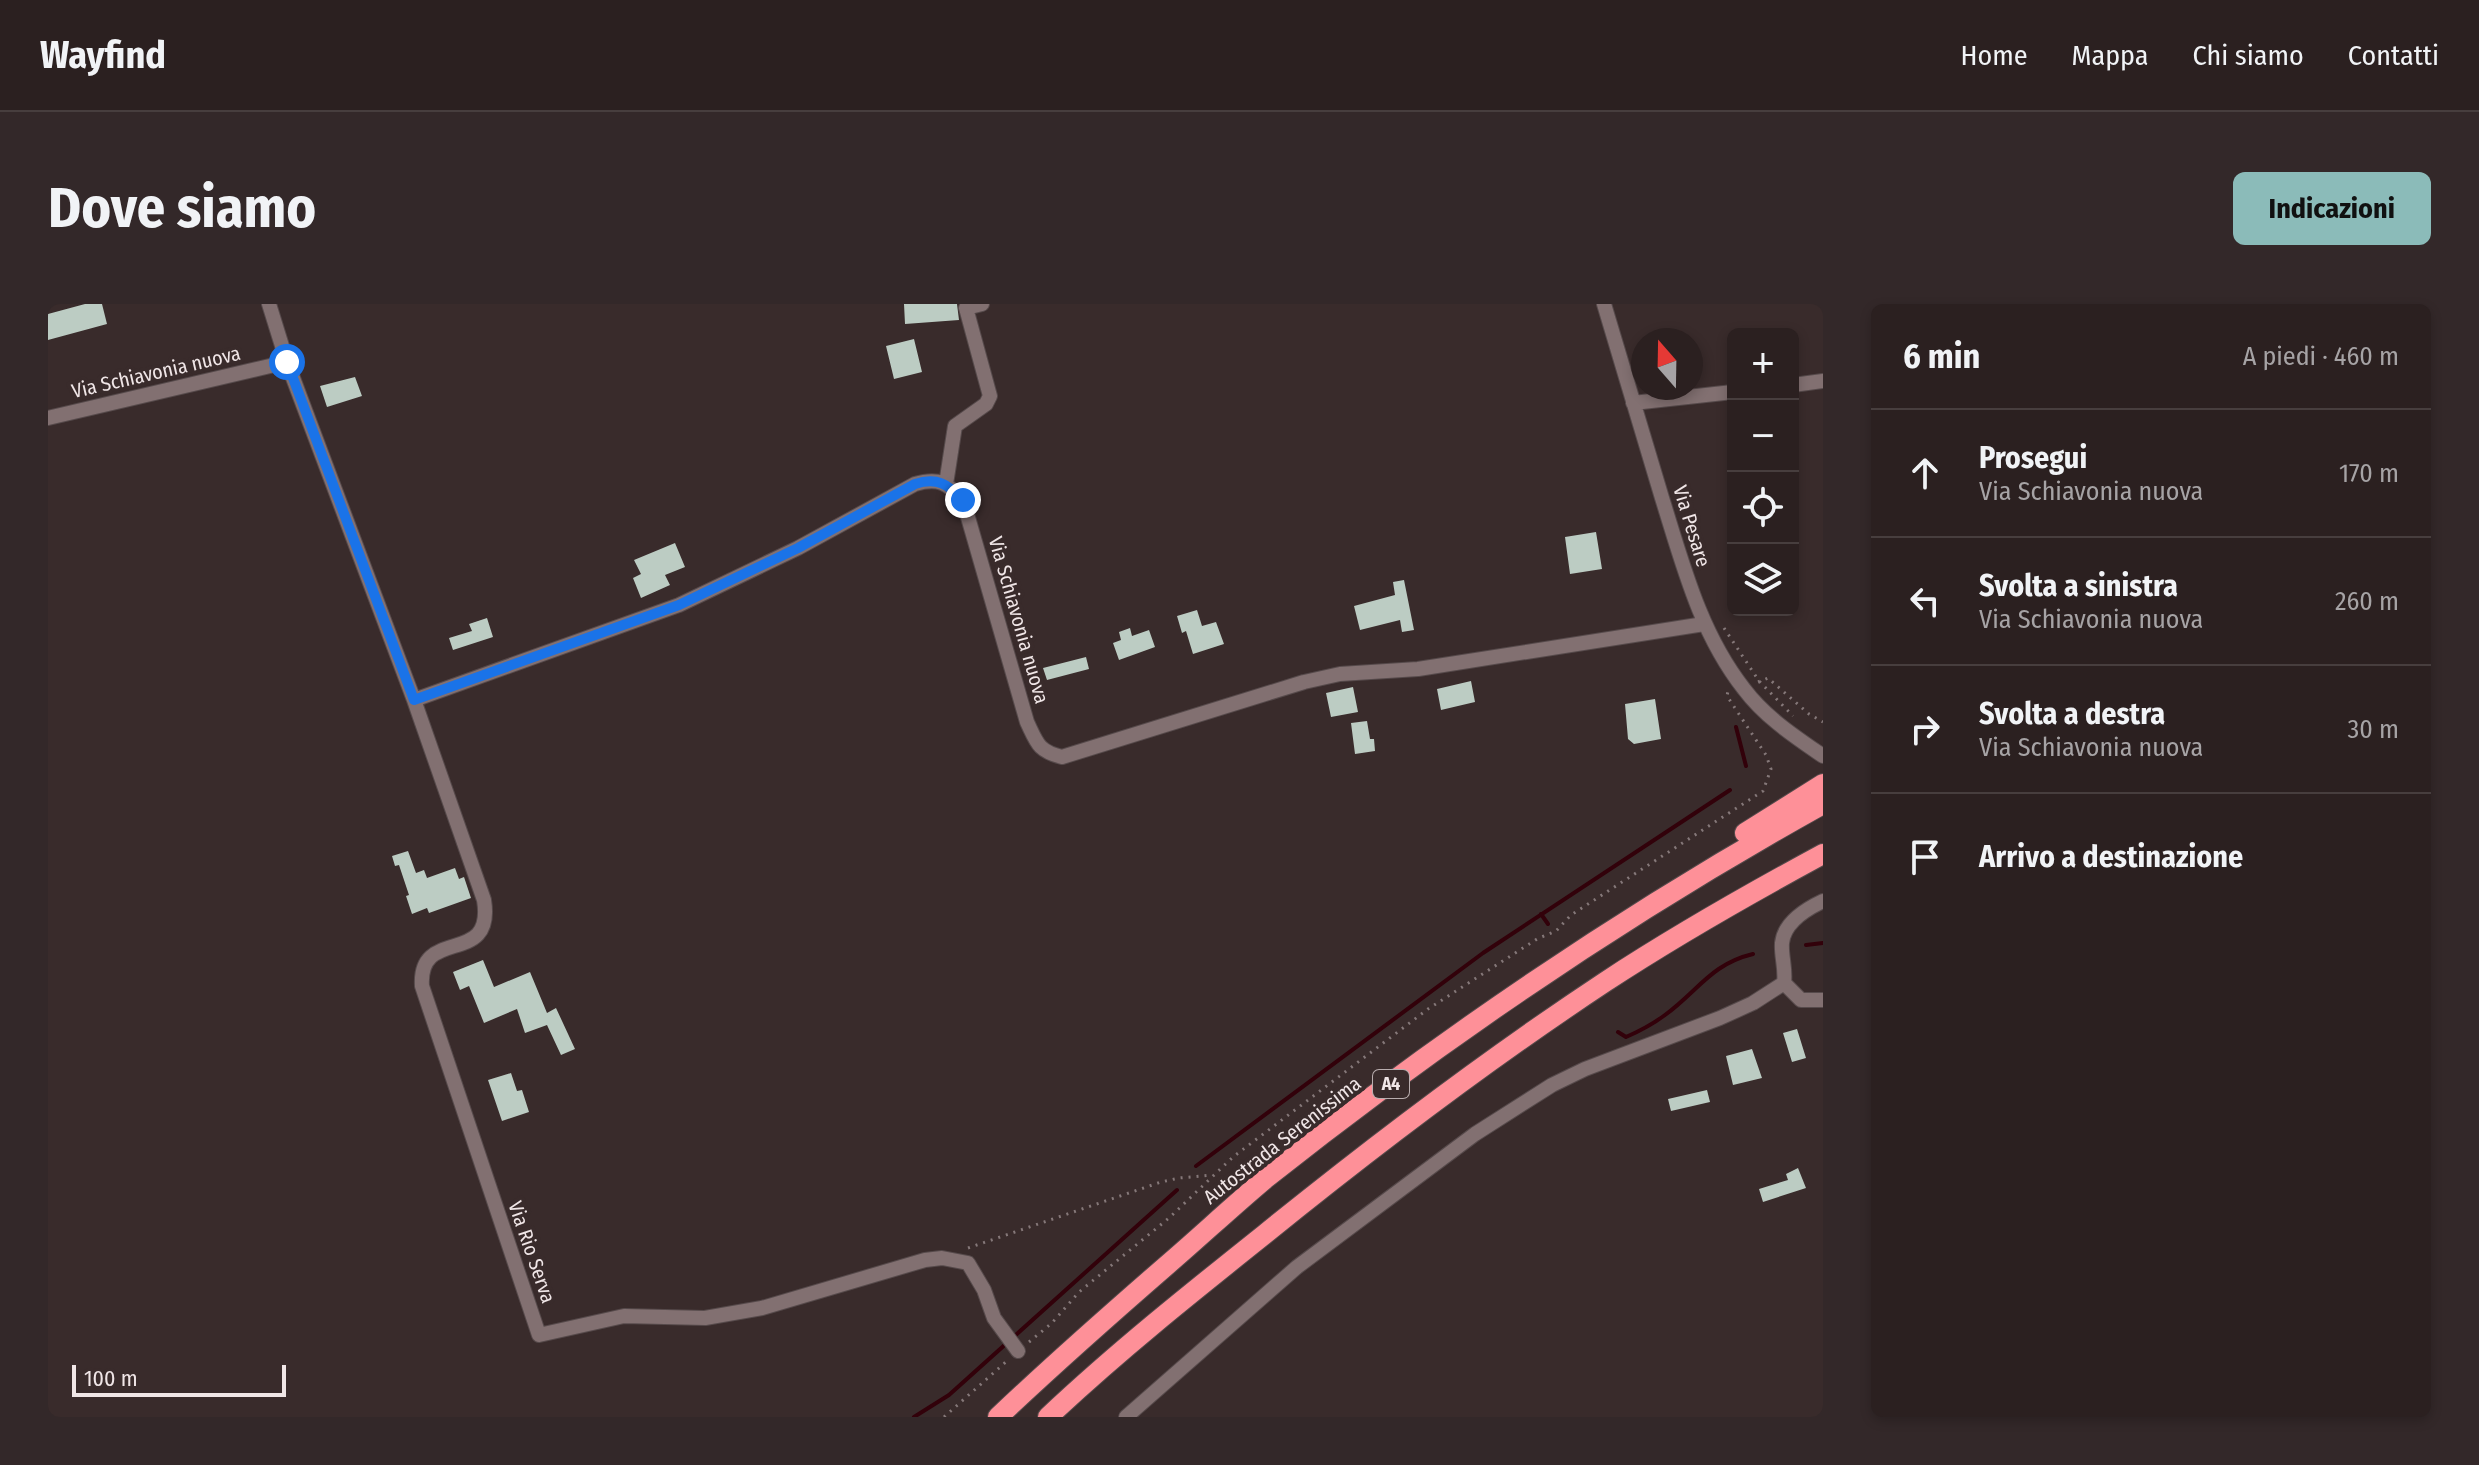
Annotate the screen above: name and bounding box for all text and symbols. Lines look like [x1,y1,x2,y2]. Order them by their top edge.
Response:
text: Wayfind [40,32,166,78]
text: Home [1961,39,2028,72]
text: Mappa [2072,39,2148,72]
text: Chi siamo [2192,39,2304,72]
text: Contatti [2348,39,2439,72]
button: Indicazioni [2233,172,2431,245]
text: Dove siamo [48,175,316,242]
north arrow [1631,328,1703,400]
map controls [1727,328,1799,616]
button: + [1727,328,1799,400]
text: 6 min [1903,336,1980,377]
street label: Via Schiavonia nuova [69,341,243,403]
text: A piedi · 460 m [2243,341,2399,372]
route start [269,344,305,380]
button: − [1727,400,1799,472]
text: Prosegui [1979,440,2087,476]
icon: ahead [1903,451,1947,495]
text: 170 m [2339,458,2399,489]
button: locate [1727,472,1799,544]
text: Via Schiavonia nuova [1979,476,2203,507]
route end [945,482,981,518]
street label: Via Pesare [1668,482,1716,570]
street label: Via Schiavonia nuova [984,534,1054,706]
button: layers [1727,544,1799,616]
text: Svolta a sinistra [1979,568,2178,604]
icon: left [1903,579,1947,623]
text: 260 m [2335,586,2399,617]
text: Via Schiavonia nuova [1979,604,2203,635]
text: Svolta a destra [1979,696,2165,732]
icon: right [1903,707,1947,751]
text: 30 m [2348,714,2399,745]
text: Via Schiavonia nuova [1979,732,2203,763]
icon: arrive [1903,835,1947,879]
text: Arrivo a destinazione [1979,839,2243,875]
road number: A4 [1373,1070,1409,1098]
street label: Autostrada Serenissima [1199,1071,1365,1209]
street label: Via Rio Serva [503,1198,561,1306]
scale bar [72,1361,286,1397]
text: 100 m [84,1365,138,1392]

